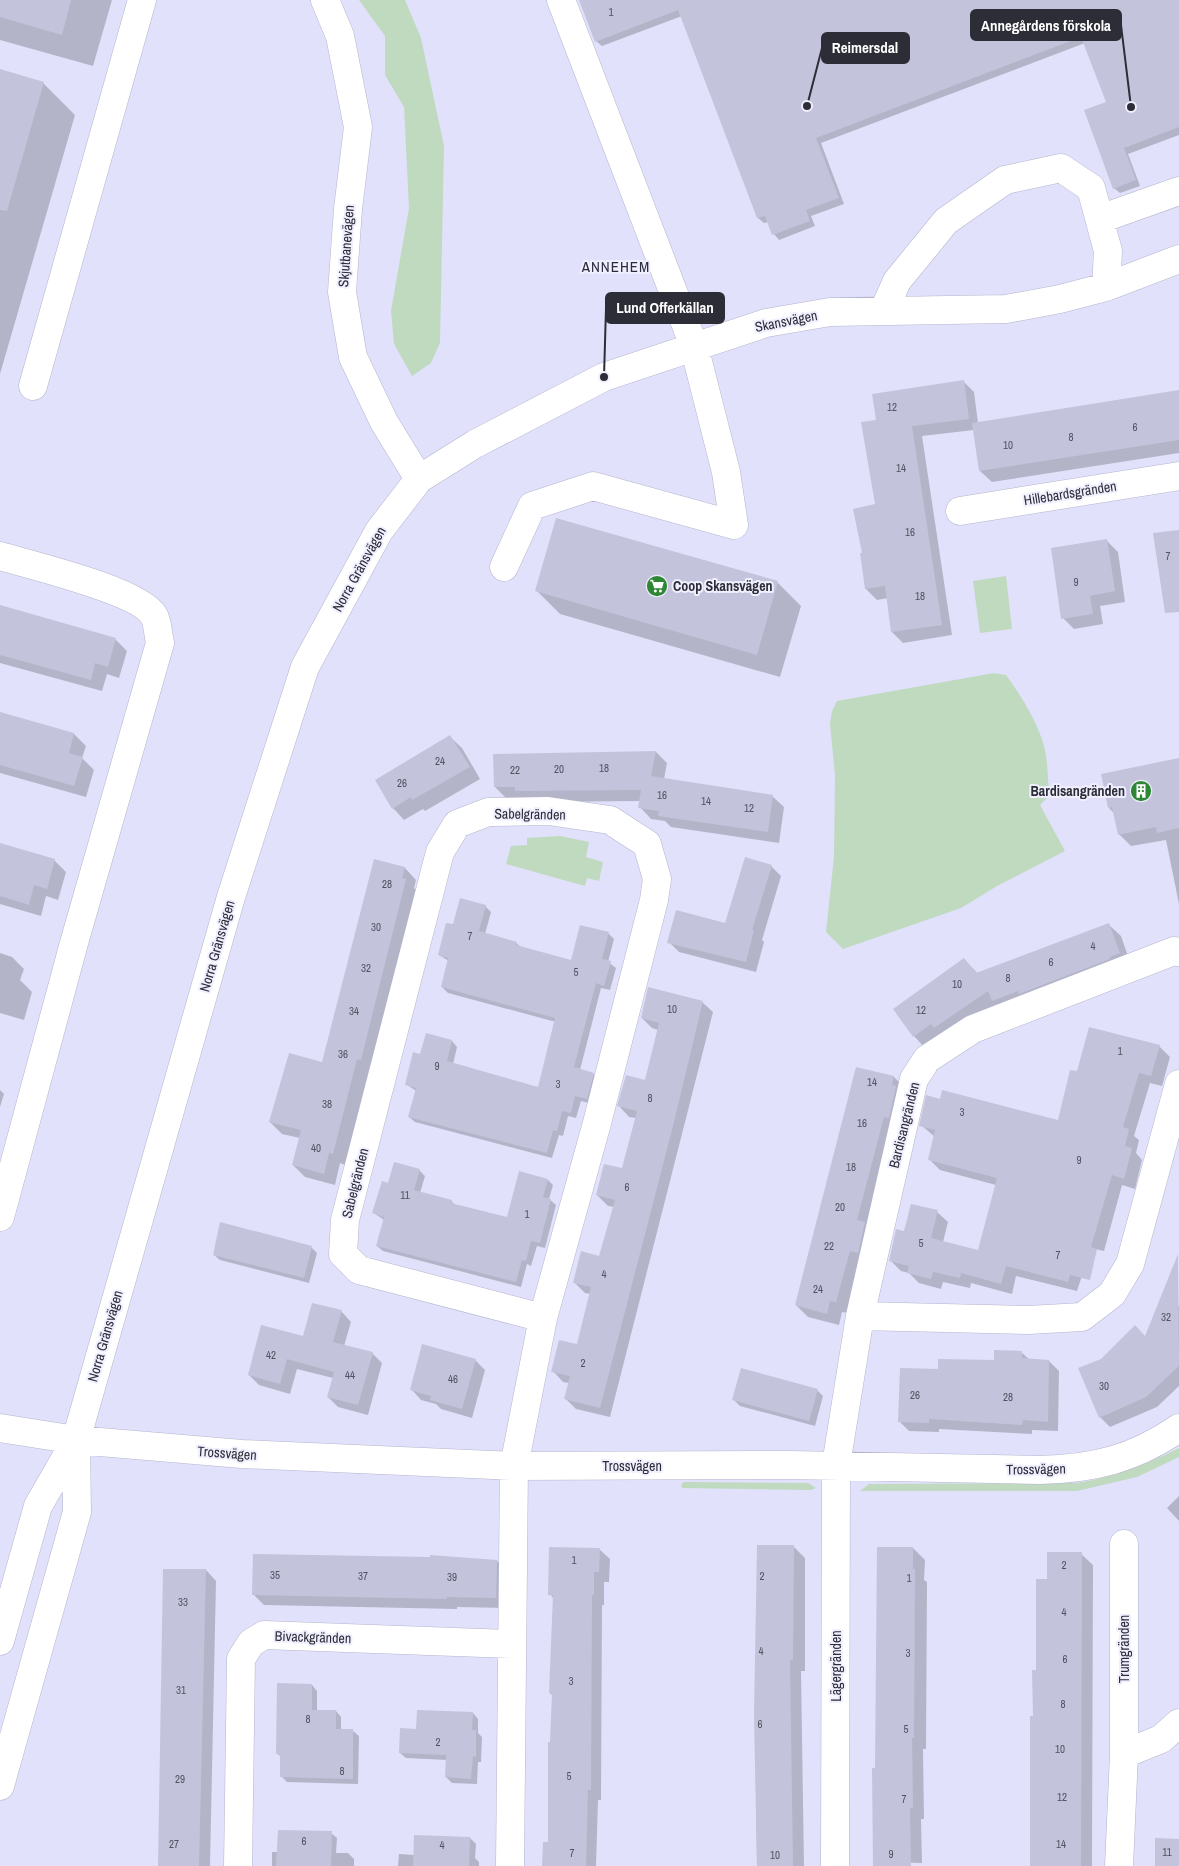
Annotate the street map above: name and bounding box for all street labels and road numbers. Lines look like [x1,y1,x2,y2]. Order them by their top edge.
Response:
street label: Skjutbanevägen [334,204,358,288]
street label: Skansvägen [753,306,819,336]
street label: Hillebardsgränden [1022,477,1118,509]
street label: Norra Gränsvägen [328,523,390,615]
street label: Sabelgränden [494,804,566,824]
street label: Norra Gränsvägen [195,898,239,994]
street label: Bardisangränden [885,1080,923,1170]
street label: Sabelgränden [338,1146,372,1220]
street label: Norra Gränsvägen [83,1288,127,1384]
street label: Trossvägen [197,1442,257,1464]
street label: Trossvägen [602,1457,662,1475]
street label: Trossvägen [1006,1459,1066,1479]
street label: Trumgränden [1115,1615,1133,1683]
street label: Bivackgränden [274,1627,352,1647]
street label: Lägergränden [827,1630,845,1702]

